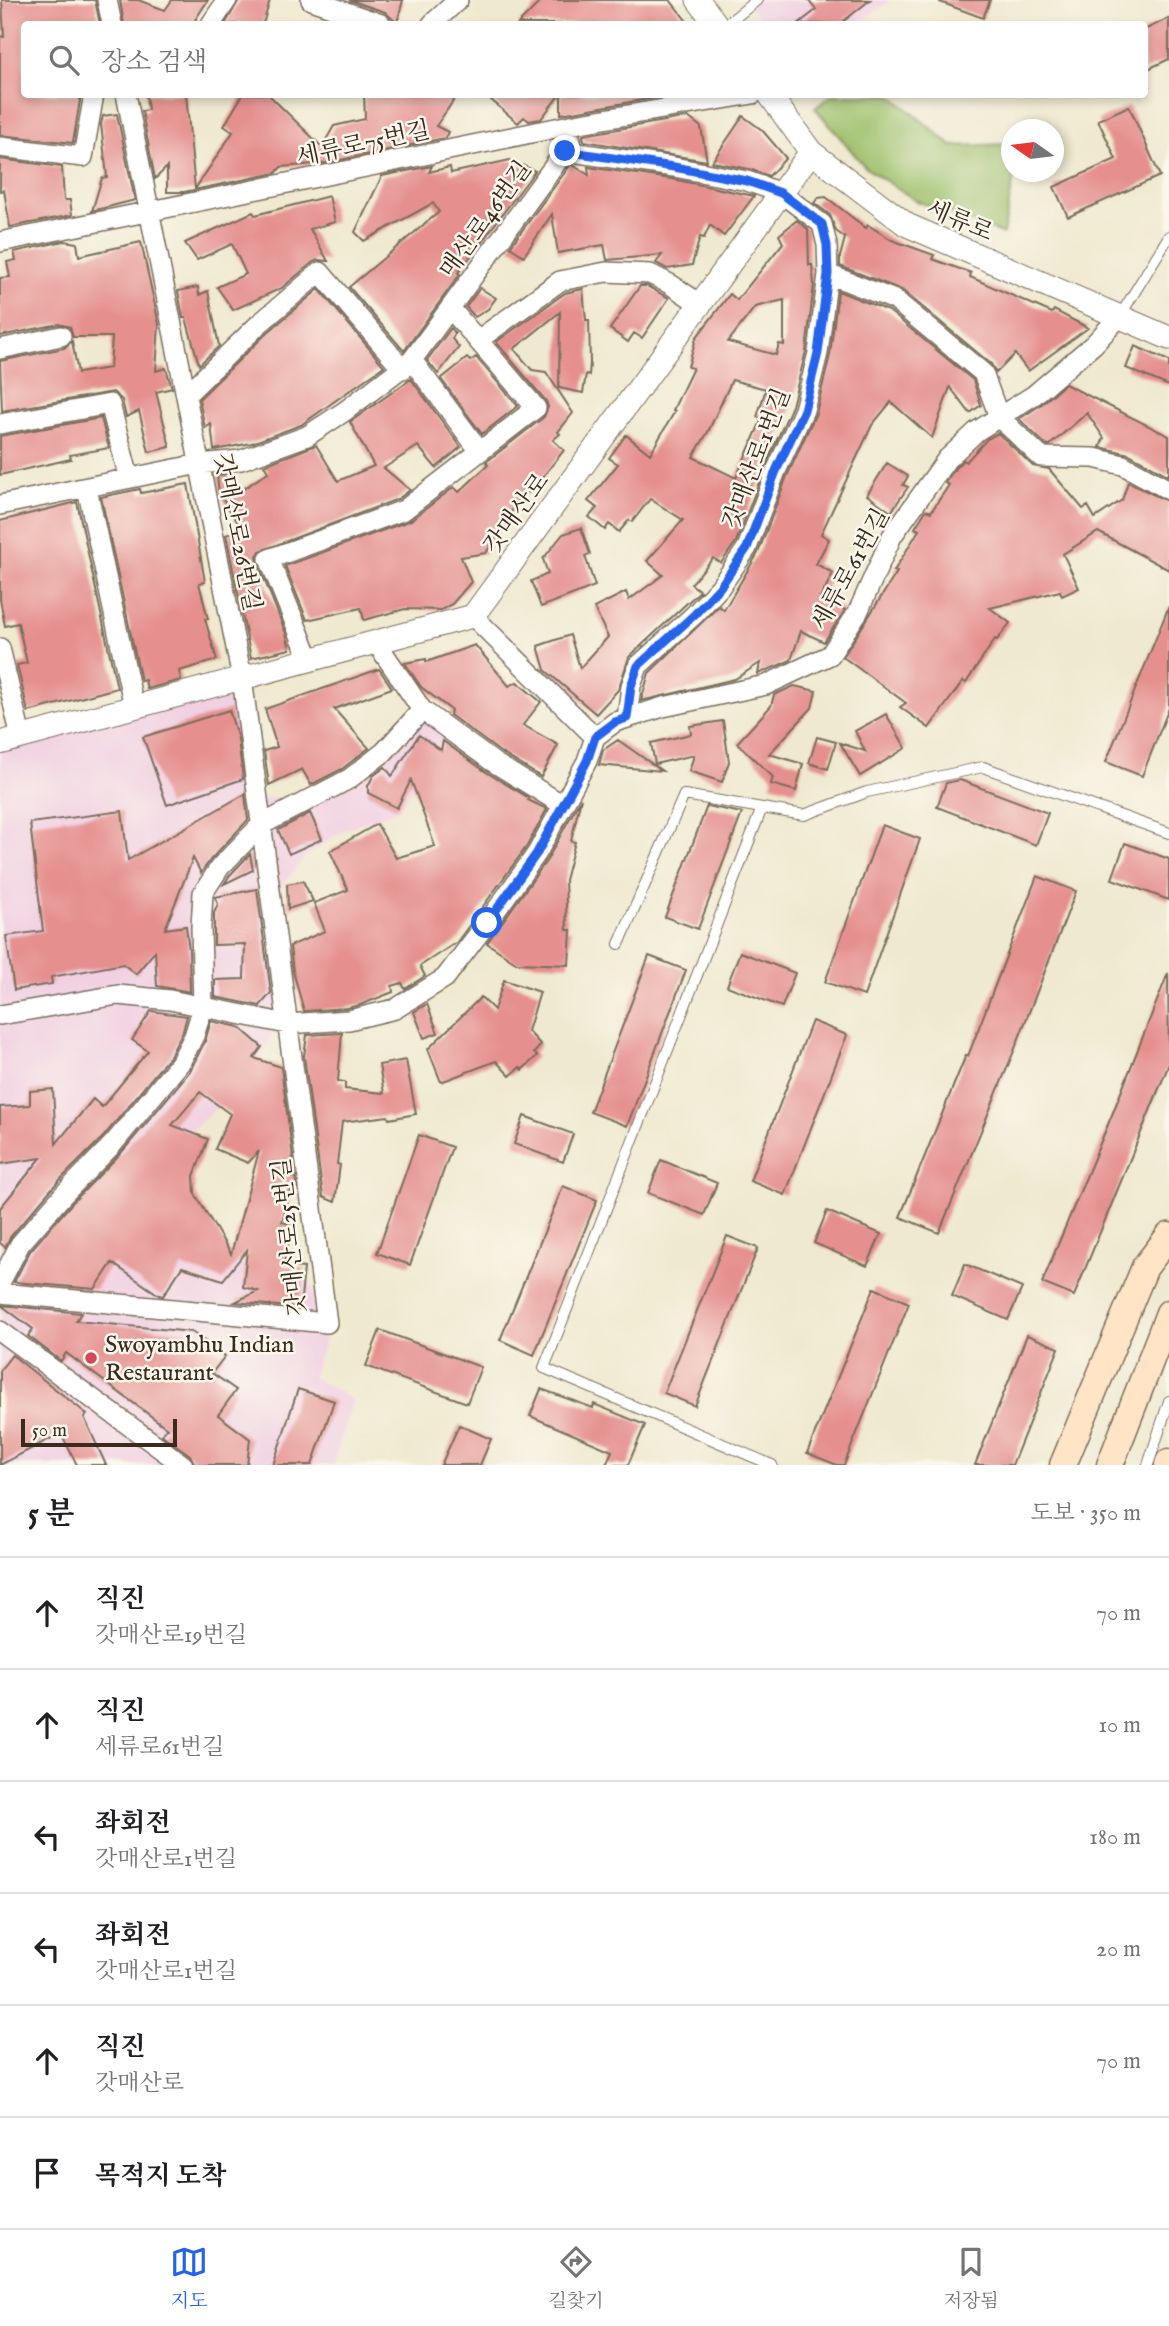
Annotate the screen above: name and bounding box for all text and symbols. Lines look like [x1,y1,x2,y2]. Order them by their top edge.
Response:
search box [21,21,1148,98]
icon: search [45,41,83,79]
text: 장소 검색 [101,46,207,79]
street label: 세류로75번길 [294,115,433,174]
north arrow [1001,119,1064,182]
route end [549,135,580,166]
street label: 매산로46번길 [433,155,539,285]
street label: 세류로 [921,194,997,249]
street label: 갓매산로1번길 [716,384,798,533]
street label: 갓매산로26번길 [206,451,267,614]
street label: 갓매산로 [477,467,557,561]
street label: 세류로61번길 [805,503,898,636]
route start [471,907,502,938]
street label: 갓매산로25번길 [267,1156,314,1318]
place label: Swoyambhu Indian Restaurant [105,1330,294,1389]
marker: Swoyambhu Indian Restaurant [83,1350,99,1366]
scale bar [21,1416,177,1448]
text: 50 m [32,1419,67,1443]
text: 5 분 [28,1496,74,1534]
text: 도보 · 350 m [1031,1499,1141,1528]
text: 직진 [95,1583,145,1616]
icon: ahead [28,1594,66,1632]
text: 70 m [1096,1599,1141,1628]
text: 갓매산로19번길 [95,1621,247,1650]
text: 직진 [95,1695,145,1728]
icon: ahead [28,1706,66,1744]
text: 10 m [1098,1711,1141,1740]
text: 세류로61번길 [95,1733,224,1762]
text: 좌회전 [95,1807,170,1840]
icon: left [28,1818,66,1856]
text: 180 m [1089,1823,1141,1852]
text: 갓매산로1번길 [95,1845,237,1874]
text: 좌회전 [95,1919,170,1952]
icon: left [28,1930,66,1968]
text: 20 m [1096,1935,1141,1964]
text: 갓매산로1번길 [95,1957,237,1986]
text: 직진 [95,2031,145,2064]
icon: ahead [28,2042,66,2080]
text: 70 m [1096,2047,1141,2076]
text: 갓매산로 [95,2069,184,2098]
icon: arrive [28,2154,66,2192]
text: 목적지 도착 [95,2160,226,2193]
tab: 지도 [170,2243,208,2314]
tab: 길찾기 [548,2243,603,2314]
tab: 저장됨 [944,2243,999,2314]

